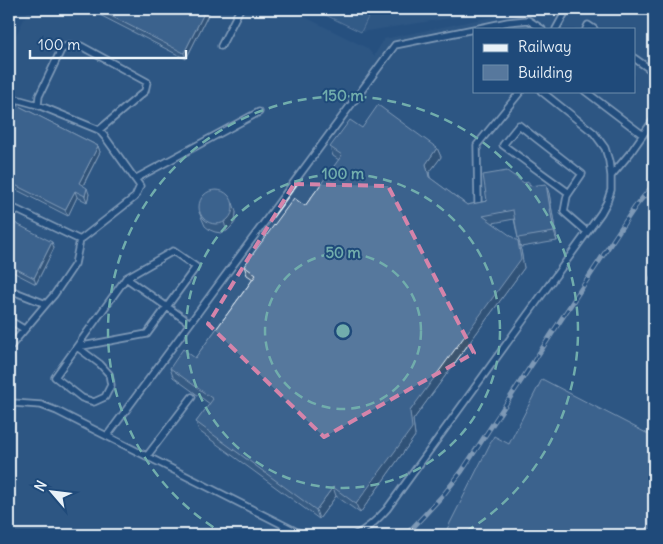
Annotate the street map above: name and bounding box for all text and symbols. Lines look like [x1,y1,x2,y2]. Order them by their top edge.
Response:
scale bar [30,28,186,60]
legend [473,28,636,92]
text: 100 m [38,35,80,54]
text: Railway [518,37,572,56]
text: Building [518,63,573,82]
text: 150 m [322,86,364,105]
text: 100 m [322,164,364,183]
text: 50 m [325,243,361,262]
centre of rings [334,322,352,340]
north arrow [28,466,78,516]
text: N [30,477,51,494]

